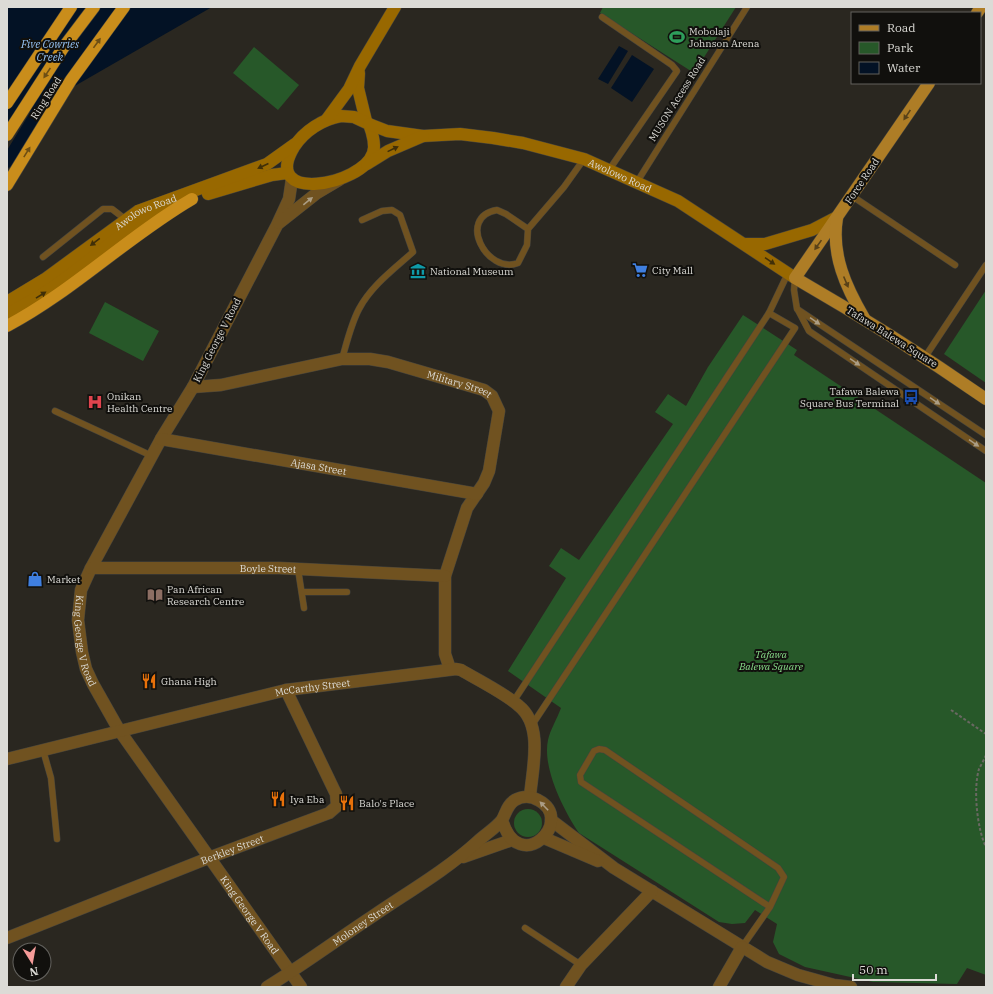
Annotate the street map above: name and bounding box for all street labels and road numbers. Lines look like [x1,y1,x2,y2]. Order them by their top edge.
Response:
street label: MUSON Access Road [646,54,708,144]
street label: Ring Road [28,74,64,122]
street label: Awolowo Road [586,155,654,195]
street label: Force Road [842,156,882,206]
street label: Awolowo Road [112,191,178,233]
street label: King George V Road [190,296,244,384]
street label: Tafawa Balewa Square [844,304,940,370]
street label: Military Street [426,367,495,401]
street label: Ajasa Street [290,455,348,478]
street label: Boyle Street [240,561,297,575]
street label: King George V Road [71,594,100,688]
street label: McCarthy Street [273,676,351,699]
street label: Berkley Street [199,831,266,867]
street label: King George V Road [218,873,282,956]
street label: Moloney Street [330,898,396,948]

